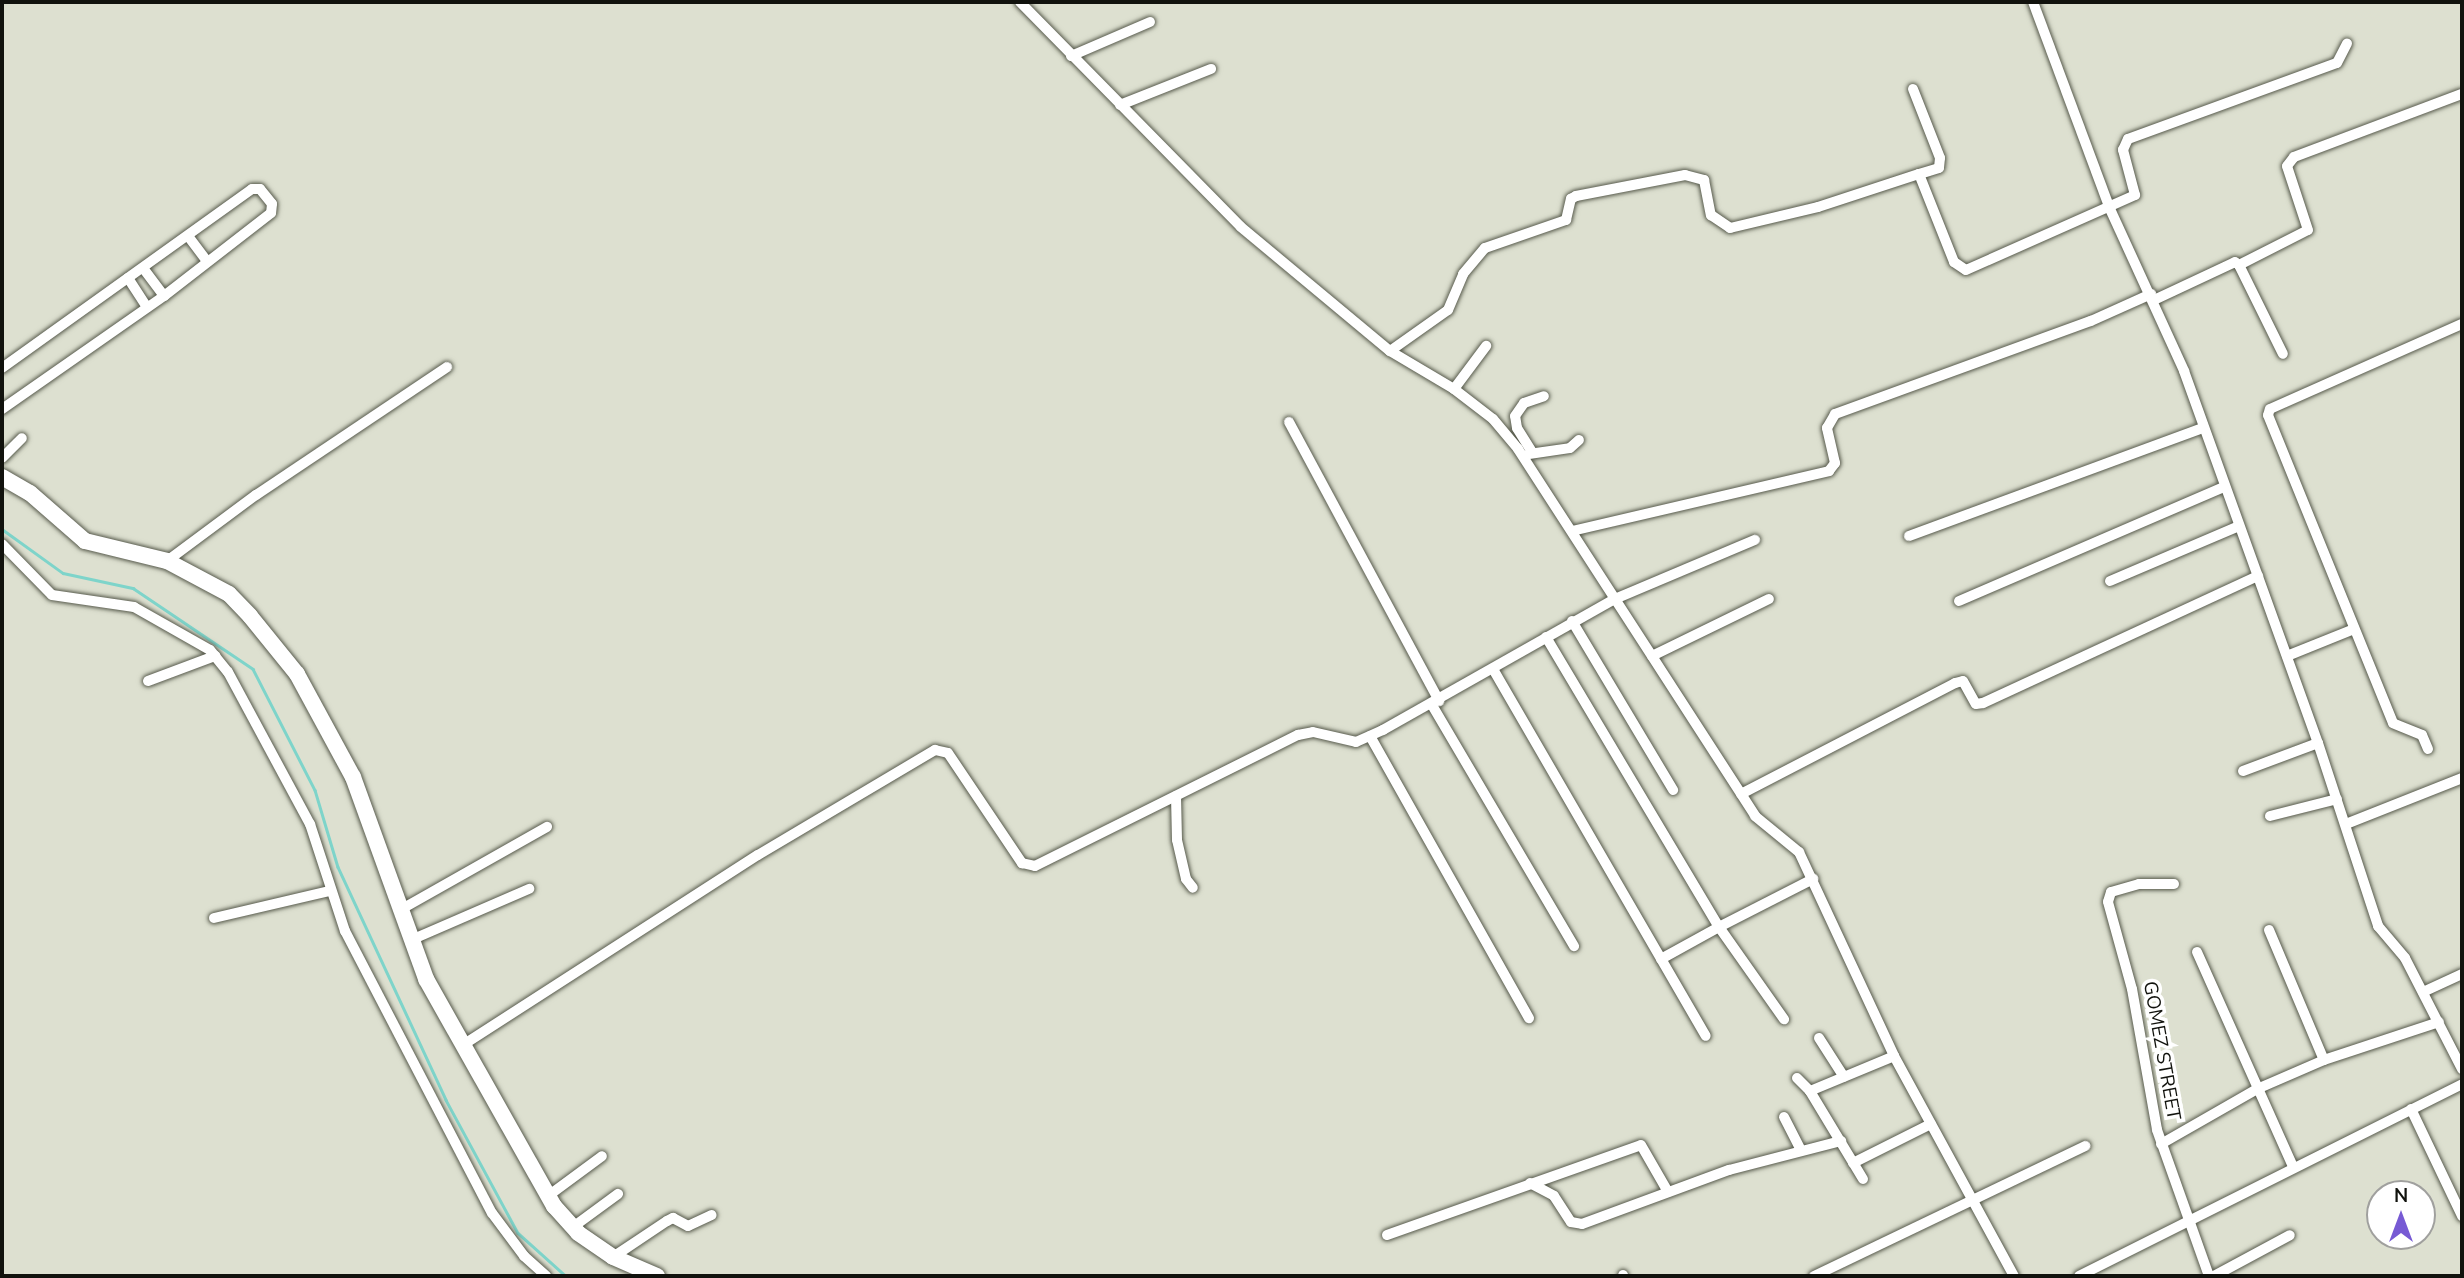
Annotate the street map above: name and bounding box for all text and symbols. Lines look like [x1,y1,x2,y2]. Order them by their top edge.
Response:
street label: GOMEZ STREET [2138,980,2184,1122]
north arrow [2366,1180,2436,1250]
text: N [2394,1183,2408,1209]

